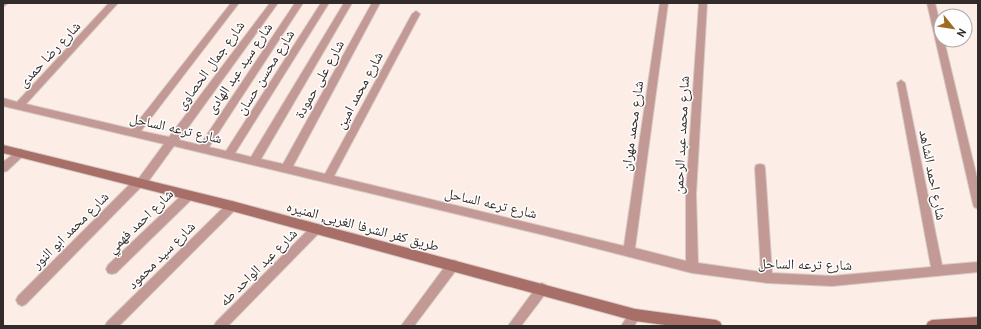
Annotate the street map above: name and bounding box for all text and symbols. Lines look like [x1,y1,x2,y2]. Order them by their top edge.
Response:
north arrow [933,8,973,48]
street label: شارع رضا حمدى [14,17,85,92]
street label: شارع جمال الحصاوى [172,17,249,114]
street label: شارع سيد عبد الهادى [202,19,277,118]
street label: شارع محسن حسان [232,26,299,119]
text: N [954,26,970,40]
street label: شارع على حمودة [290,37,349,122]
street label: شارع محمد امين [331,48,388,132]
street label: شارع محمد عبد الرحمن [669,75,694,195]
street label: شارع محمد مهران [617,80,648,173]
street label: شارع ترعه الساحل [128,109,224,148]
street label: شارع احمد الشاهد [914,128,951,222]
street label: شارع ترعه الساحل [443,184,539,223]
street label: شارع احمد فهمي [103,185,179,259]
street label: شارع محمد ابو النور [27,188,113,274]
street label: طريق كفر الشرفا الغربى, المنيره [285,197,441,256]
street label: شارع سيد محمود [123,217,199,293]
street label: شارع عبد الواحد طه [215,224,301,310]
street label: شارع ترعه الساحل [758,254,852,275]

